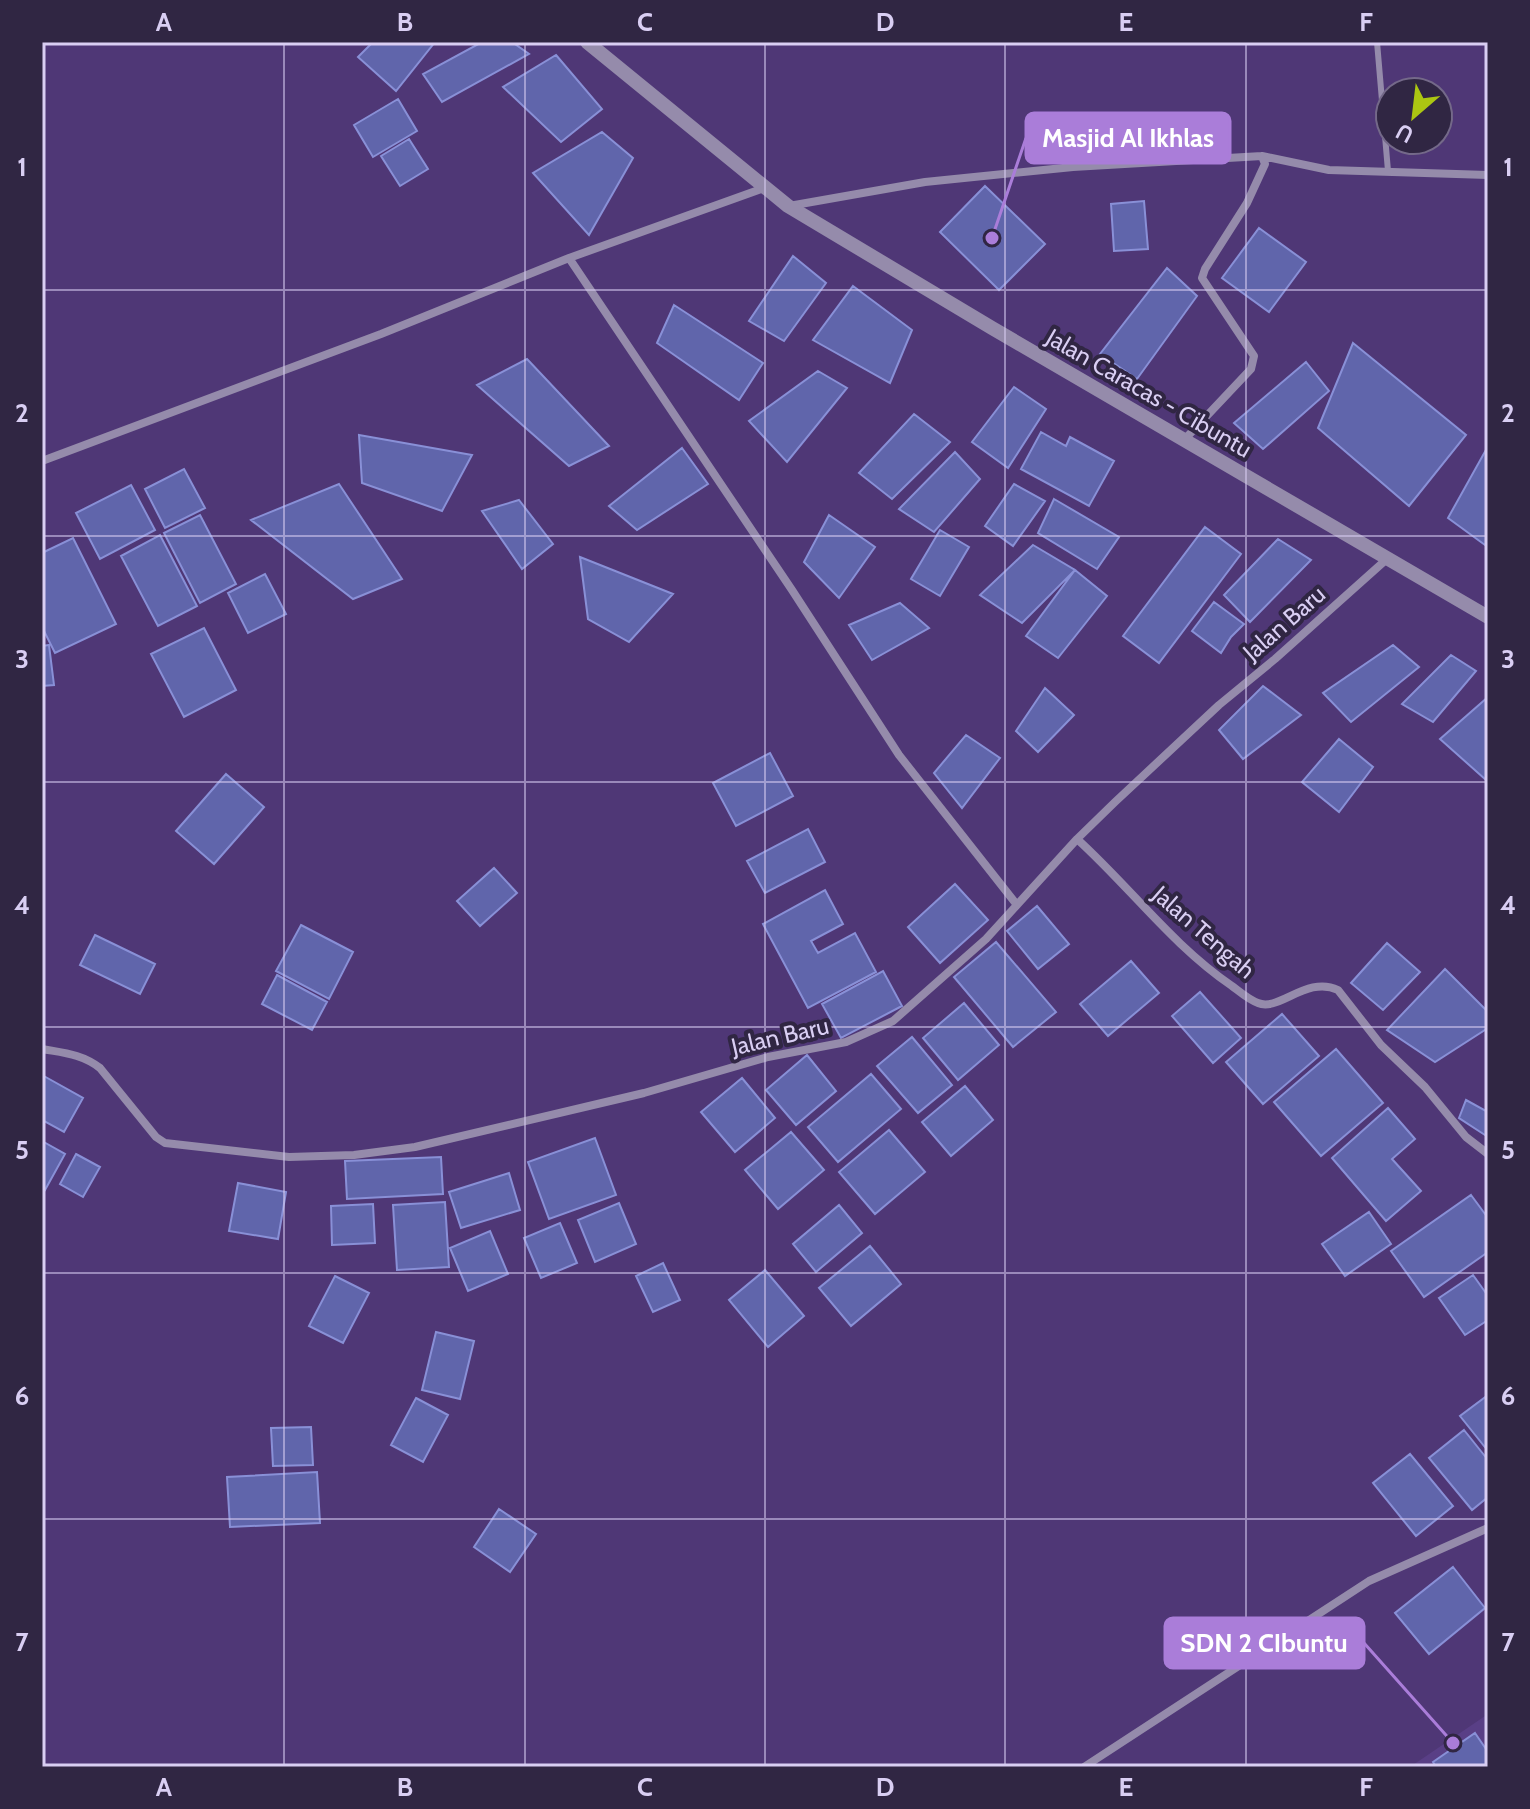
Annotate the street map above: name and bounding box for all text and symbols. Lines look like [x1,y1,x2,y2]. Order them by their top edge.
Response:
text: A [156,6,173,38]
text: B [397,6,413,38]
text: C [637,6,653,38]
text: D [876,6,894,38]
text: E [1119,6,1133,38]
text: F [1359,6,1373,38]
north arrow [1374,76,1454,156]
callout: Masjid Al Ikhlas [1026,113,1230,163]
text: U [1392,118,1418,149]
text: Masjid Al Ikhlas [1042,122,1214,154]
text: 1 [17,151,27,183]
text: 1 [1503,151,1513,183]
street label: Jalan Caracas - Cibuntu [1040,322,1257,464]
text: 2 [15,397,29,429]
text: 2 [1501,397,1515,429]
street label: Jalan Baru [1236,579,1331,667]
text: 3 [15,643,29,675]
text: 3 [1501,643,1515,675]
street label: Jalan Tengah [1146,879,1261,984]
text: 4 [14,889,30,921]
text: 4 [1500,889,1516,921]
street label: Jalan Baru [727,1011,832,1062]
text: 5 [15,1134,29,1166]
text: 5 [1501,1134,1515,1166]
text: 6 [15,1380,29,1412]
text: 6 [1501,1380,1515,1412]
callout: SDN 2 CIbuntu [1165,1618,1364,1668]
text: 7 [15,1626,29,1658]
text: 7 [1501,1626,1515,1658]
text: SDN 2 CIbuntu [1180,1627,1348,1659]
text: A [156,1771,173,1803]
text: B [397,1771,413,1803]
text: C [637,1771,653,1803]
text: D [876,1771,894,1803]
text: E [1119,1771,1133,1803]
text: F [1359,1771,1373,1803]

